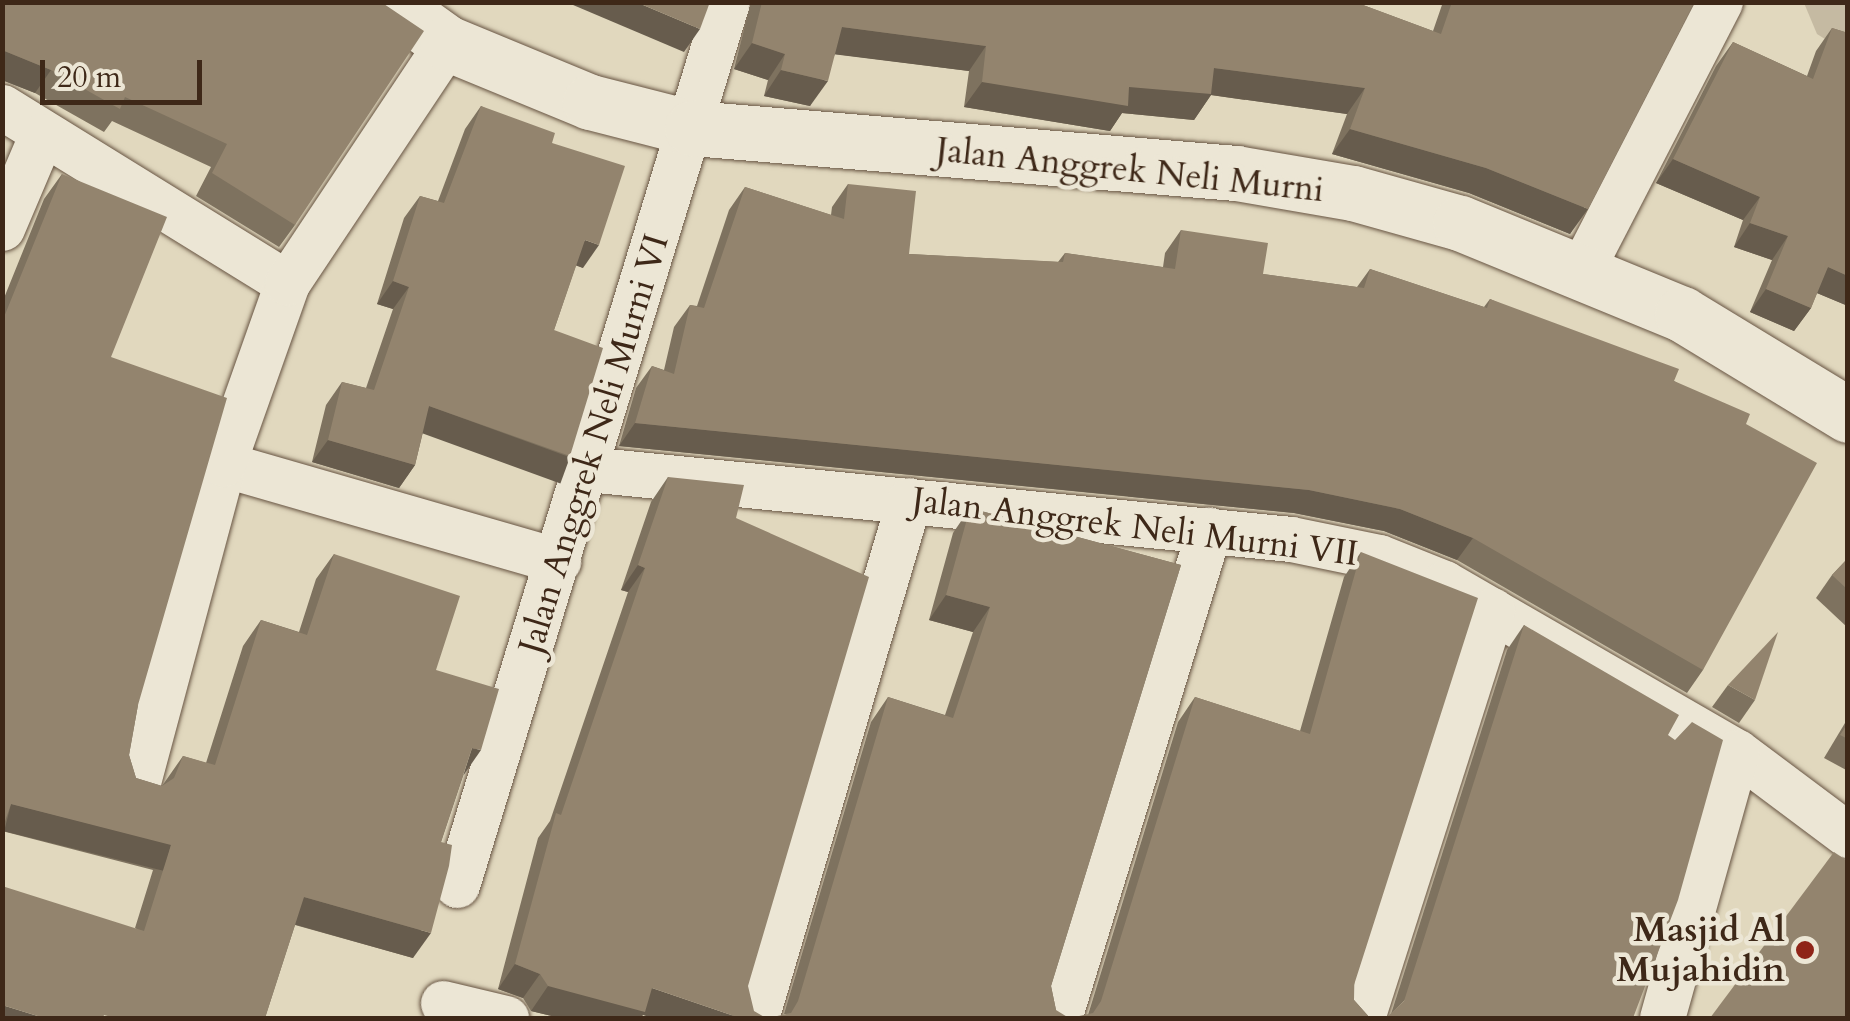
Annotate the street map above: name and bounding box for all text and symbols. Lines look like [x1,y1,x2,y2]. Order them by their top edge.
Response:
scale bar [45,40,208,102]
text: 20 m [57,57,121,98]
street label: Jalan Anggrek Neli Murni [934,129,1326,211]
street label: Jalan Anggrek Neli Murni VI [510,229,678,659]
street label: Jalan Anggrek Neli Murni VII [910,479,1360,575]
place label: Masjid Al Mujahidin [1616,909,1785,991]
marker: Masjid Al Mujahidin [1794,939,1816,961]

